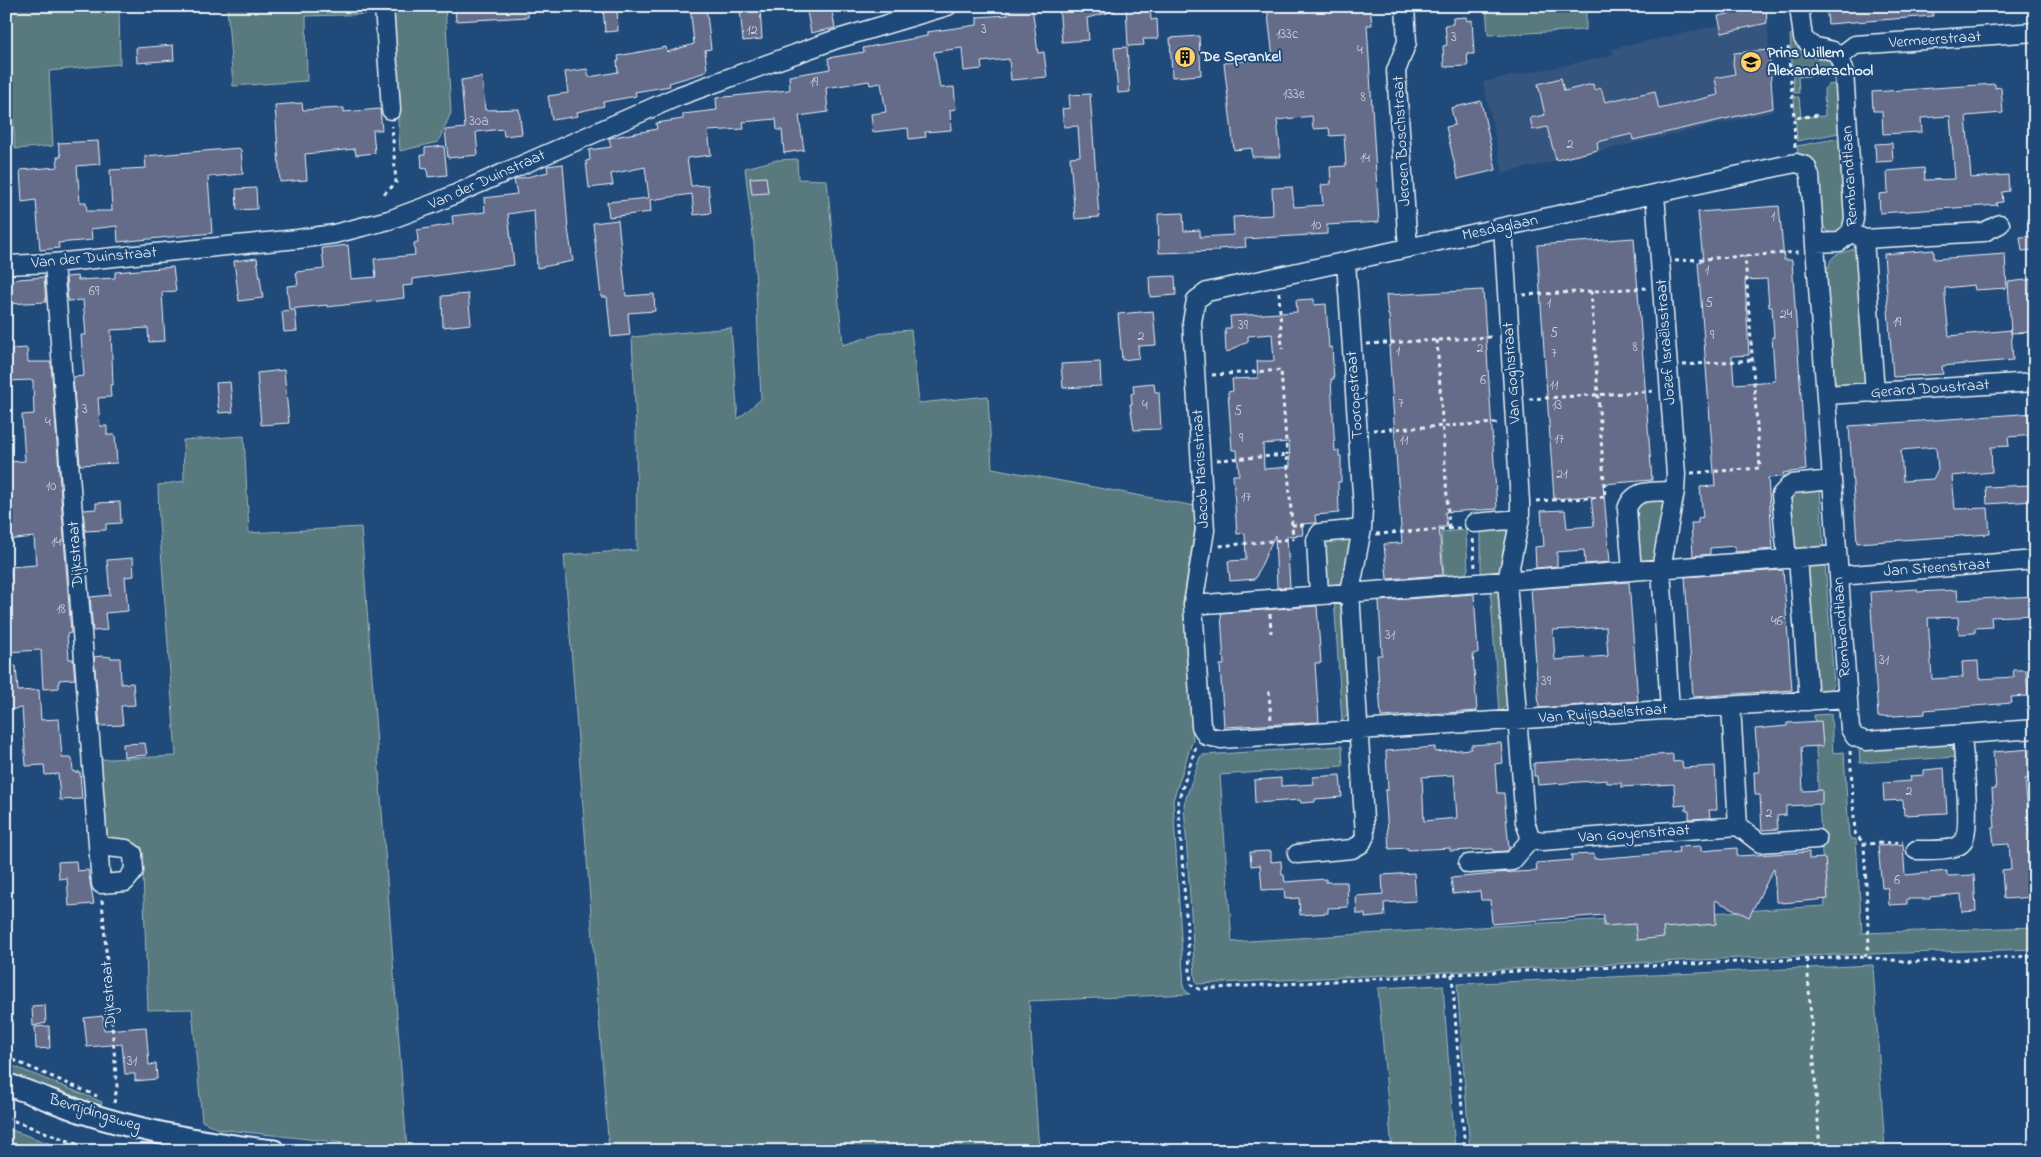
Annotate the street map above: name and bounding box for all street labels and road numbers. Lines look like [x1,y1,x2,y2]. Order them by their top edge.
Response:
street label: Vermeerstraat [1887,25,1983,55]
street label: Jeroen Boschstraat [1387,75,1417,207]
street label: Rembrandtlaan [1835,125,1865,227]
street label: Van der Duinstraat [424,143,550,217]
street label: Mesdaglaan [1460,208,1540,248]
street label: Van der Duinstraat [29,241,158,276]
street label: Jozef Israëlsstraat [1650,278,1682,406]
street label: Van Goghstraat [1496,321,1528,426]
street label: Tooropstraat [1340,350,1370,440]
street label: Gerard Doustraat [1870,373,1991,405]
street label: Jacob Marisstraat [1186,408,1216,529]
street label: Dijkstraat [62,520,90,589]
street label: Jan Steenstraat [1883,552,1992,584]
street label: Rembrandtlaan [1827,576,1857,678]
street label: Van Ruijsdaelstraat [1537,697,1669,731]
street label: Van Goyenstraat [1577,818,1691,850]
street label: Dijkstraat [95,960,123,1029]
street label: Bevrijdingsweg [45,1087,144,1138]

